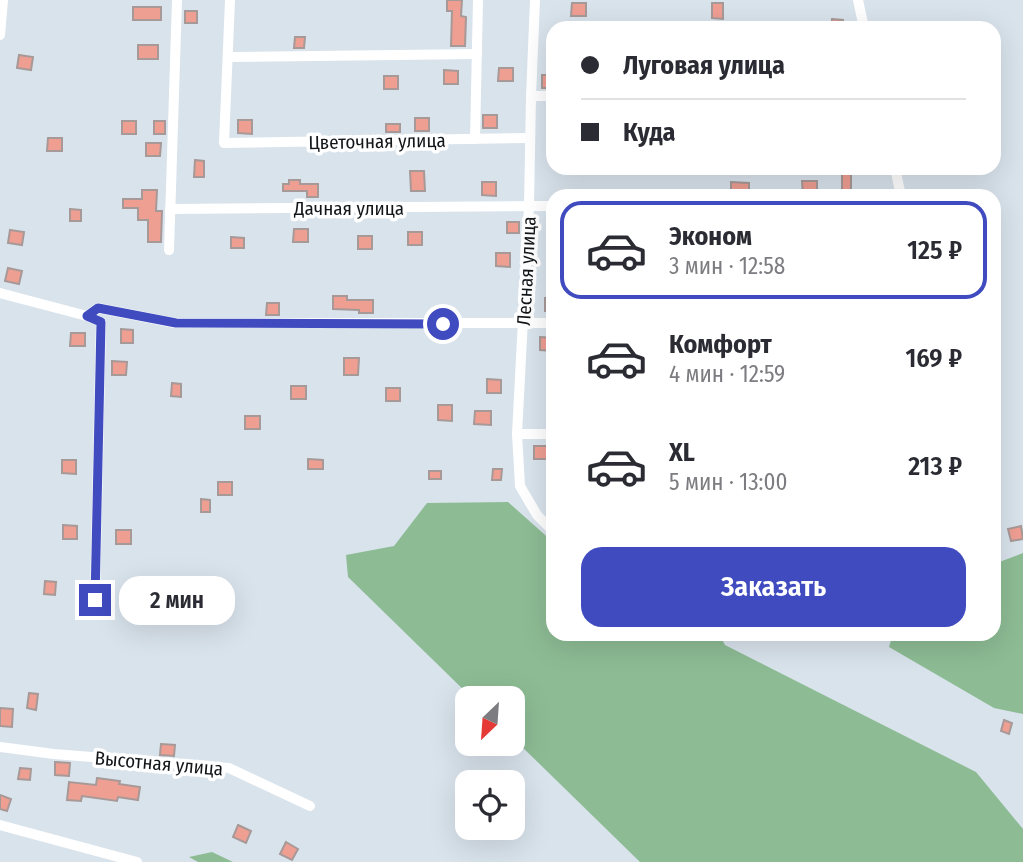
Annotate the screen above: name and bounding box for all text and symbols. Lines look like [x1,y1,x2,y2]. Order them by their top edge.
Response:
text: Луговая улица [623,50,785,81]
text: Куда [623,117,676,148]
street label: Цветочная улица [308,129,446,154]
street label: Дачная улица [293,197,404,220]
street label: Лесная улица [512,216,541,326]
icon: car [585,219,648,282]
text: Эконом [669,221,752,252]
text: 125 ₽ [907,235,962,266]
text: 3 мин · 12:58 [669,252,785,280]
route start [427,308,459,340]
icon: car [585,327,648,390]
text: Комфорт [669,329,772,360]
text: 169 ₽ [905,343,962,374]
text: 4 мин · 12:59 [669,360,785,388]
icon: car [585,435,648,498]
text: XL [669,437,695,468]
text: 213 ₽ [908,451,962,482]
text: 5 мин · 13:00 [669,468,787,496]
button: Заказать [581,547,966,627]
callout: 2 мин [119,576,235,624]
route end [79,584,111,616]
text: 2 мин [150,586,204,614]
north arrow [455,686,525,756]
map controls [455,686,525,840]
street label: Высотная улица [94,746,224,781]
button: locate [455,770,525,840]

